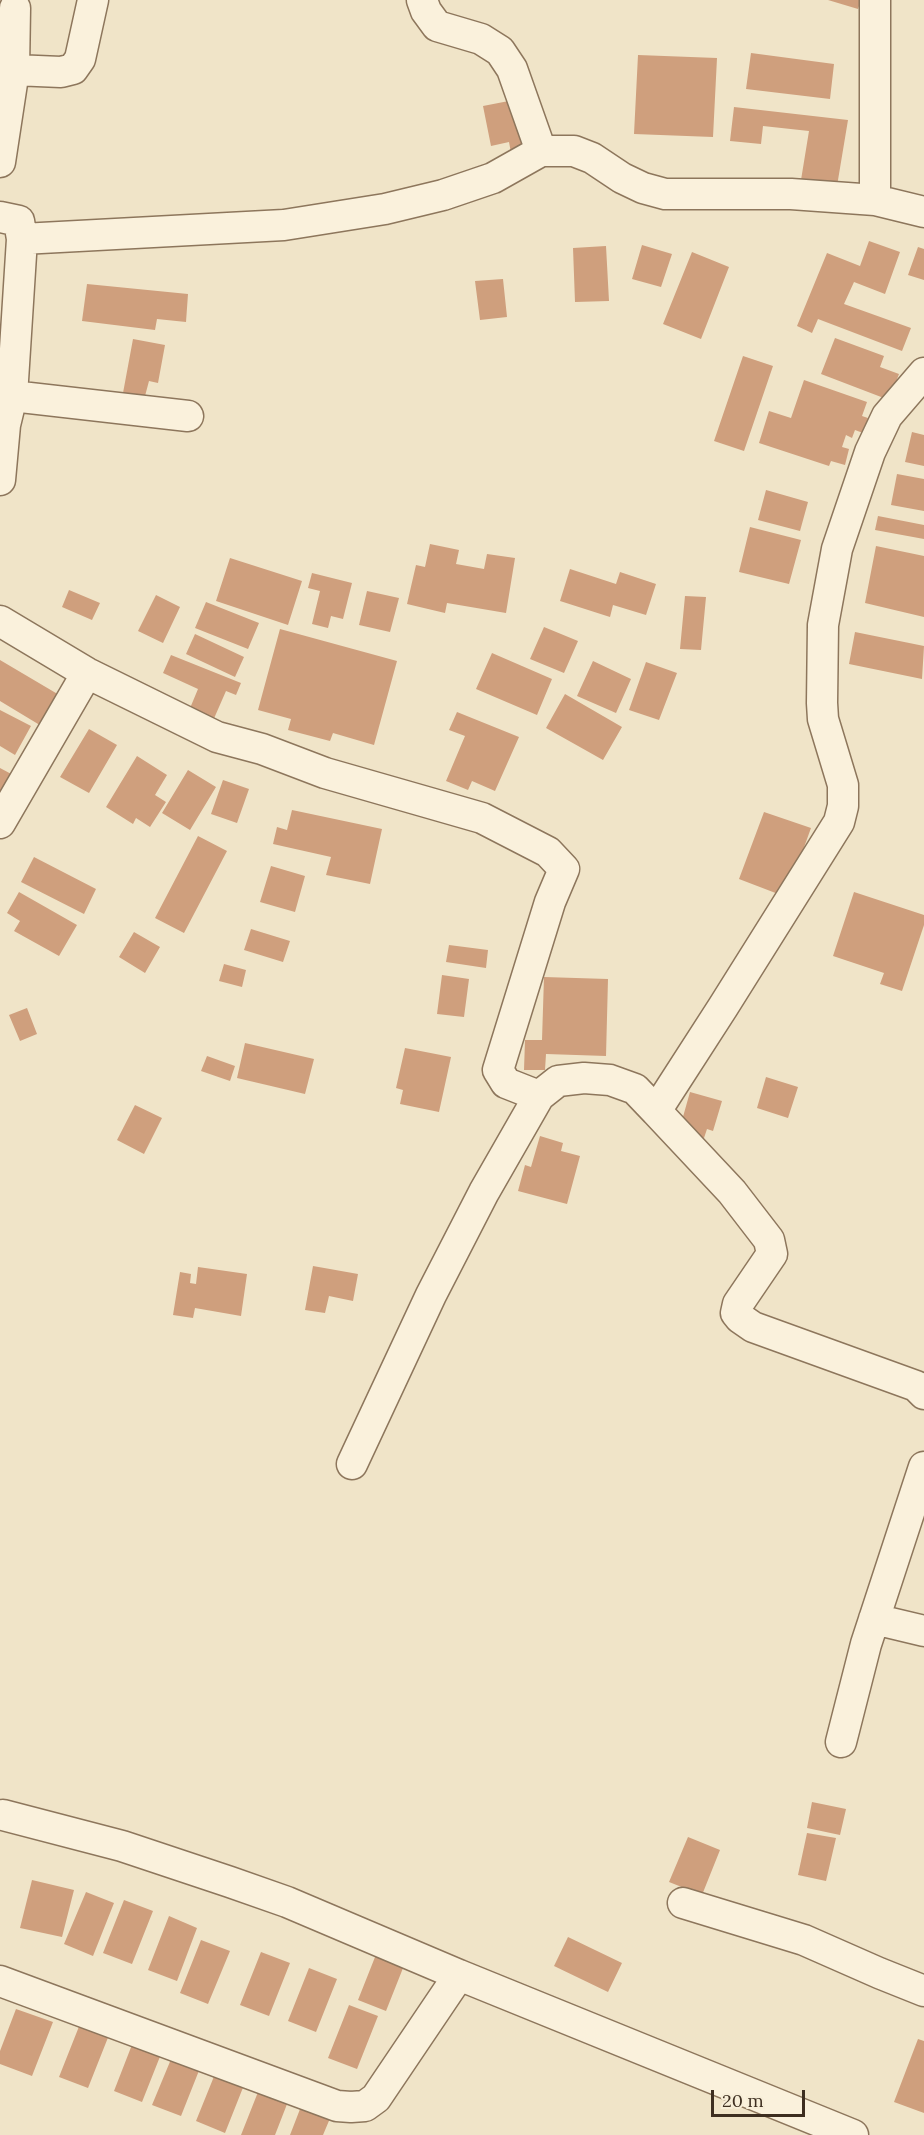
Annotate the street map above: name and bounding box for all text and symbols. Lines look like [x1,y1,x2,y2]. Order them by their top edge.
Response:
scale bar [714,2078,808,2116]
text: 20 m [722,2089,764,2112]

